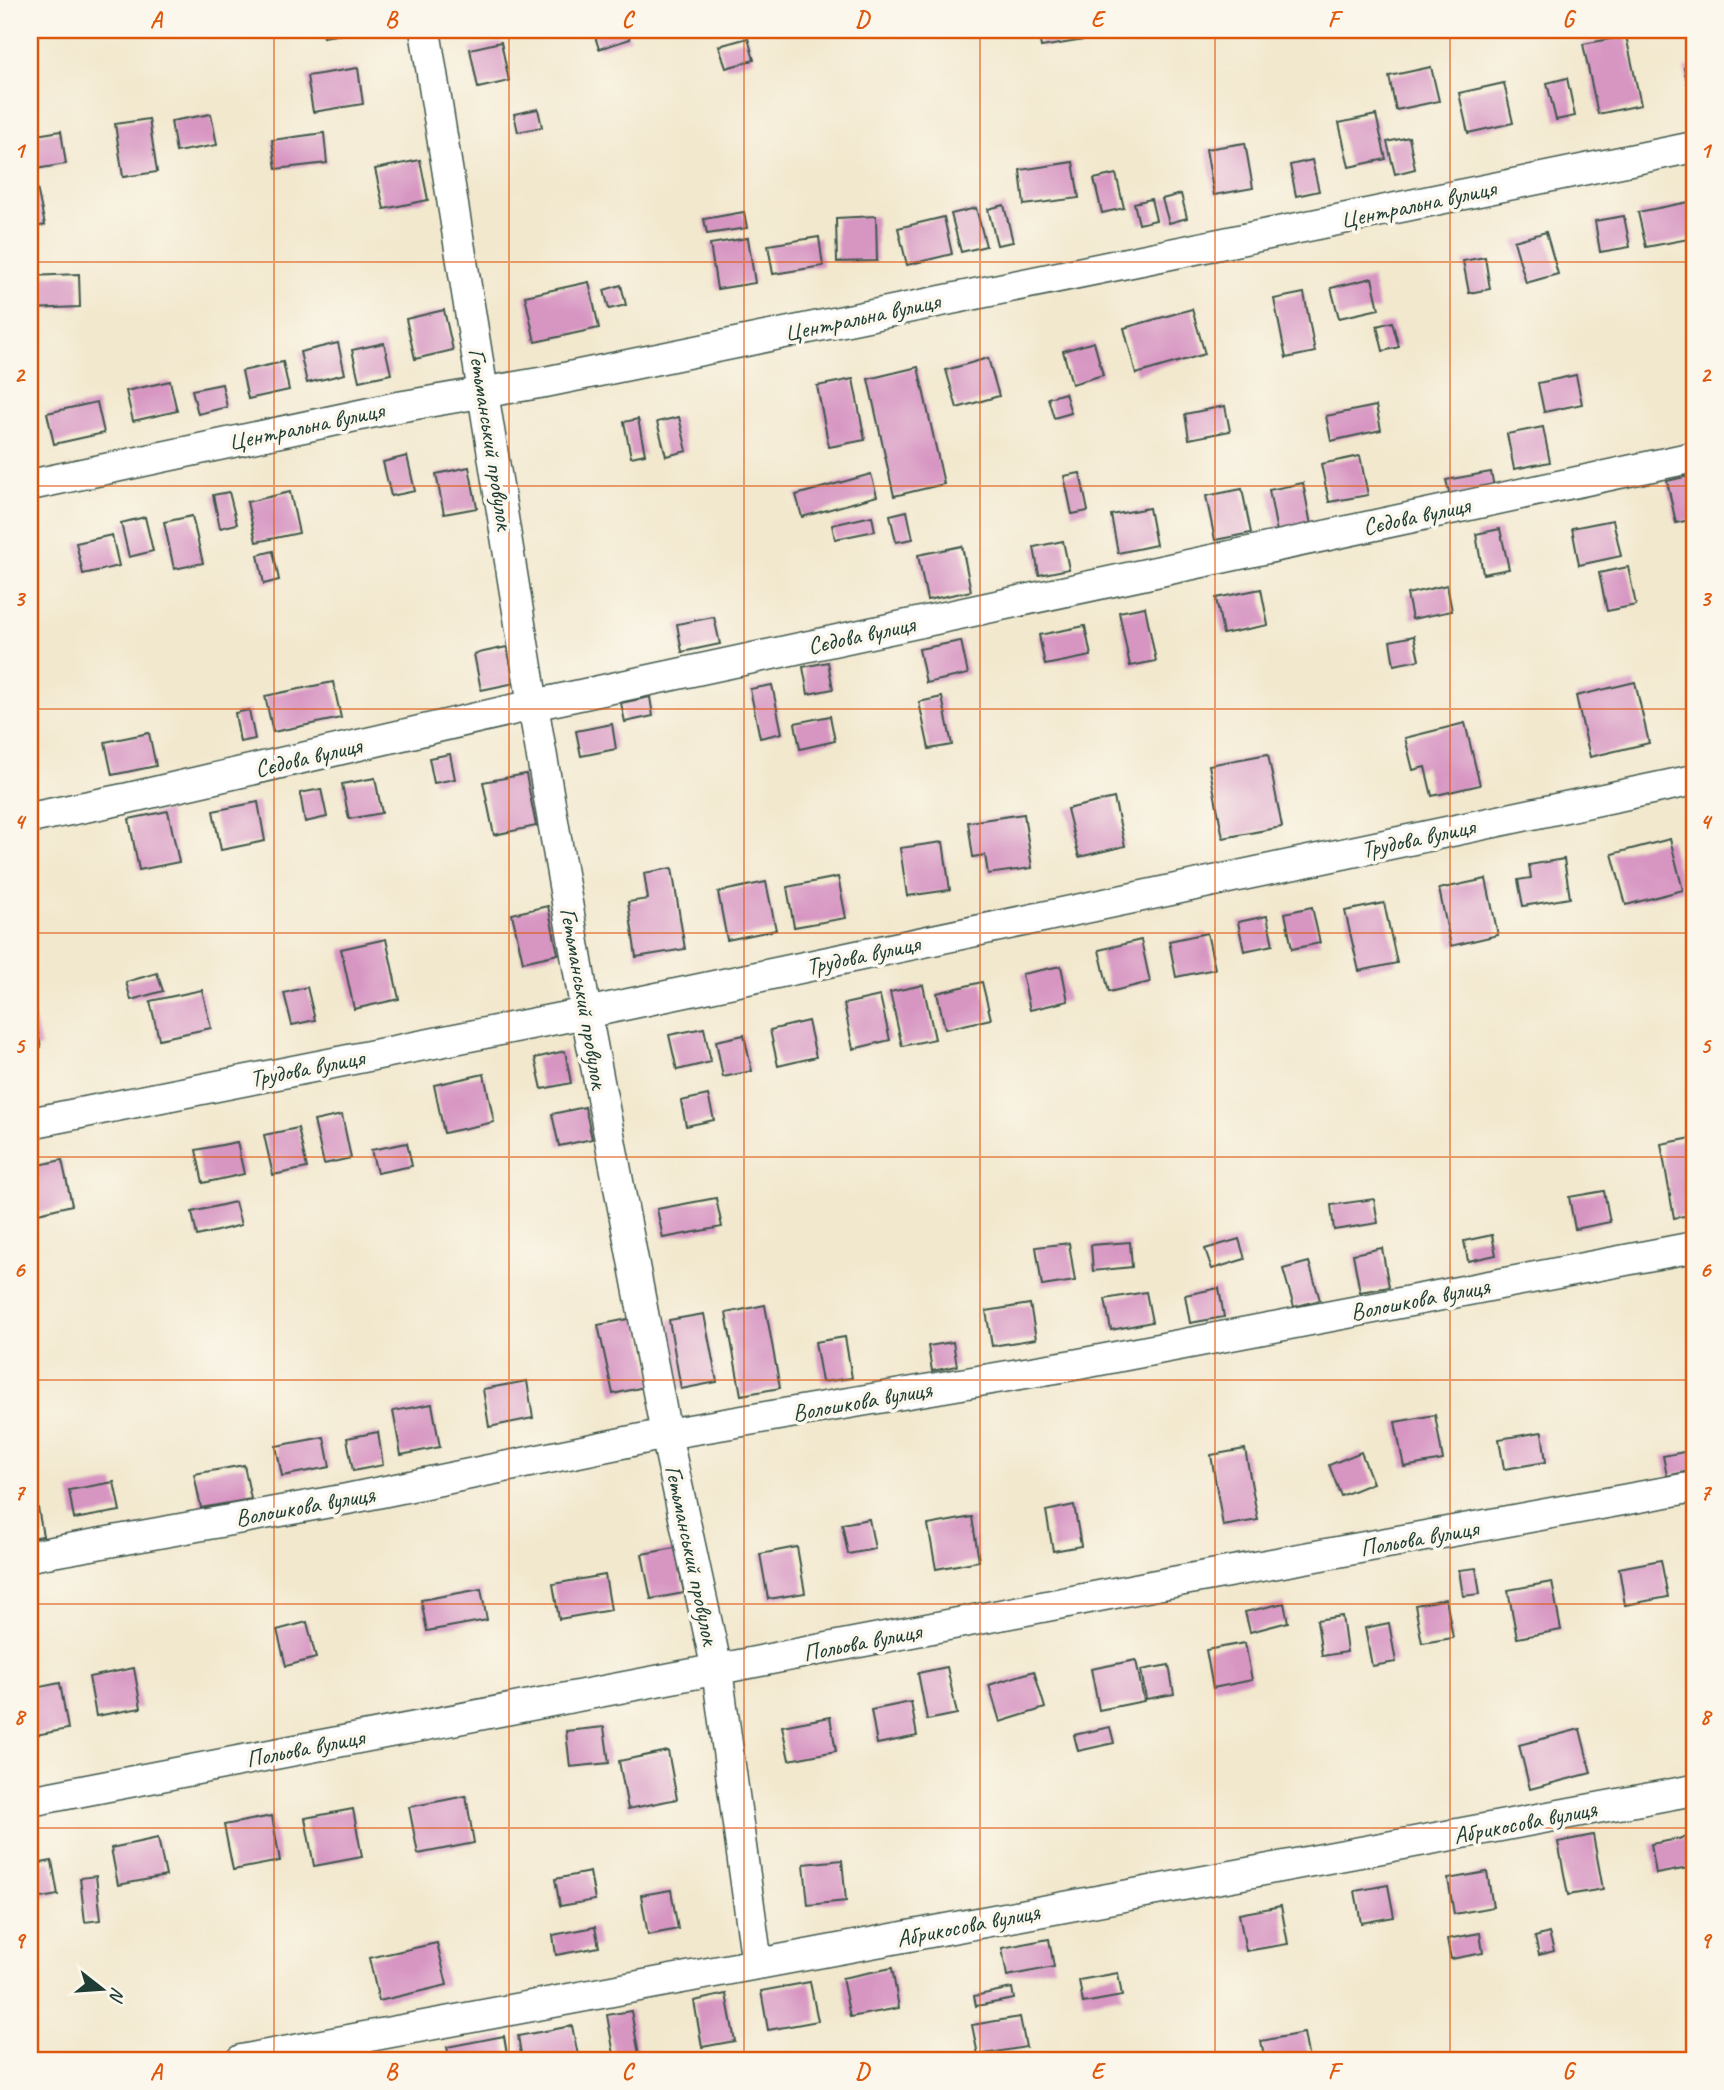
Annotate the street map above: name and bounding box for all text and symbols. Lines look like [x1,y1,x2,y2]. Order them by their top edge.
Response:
text: A [150,5,164,34]
text: B [385,5,399,34]
text: C [622,5,636,34]
text: D [855,5,871,34]
text: E [1091,5,1107,34]
text: F [1328,5,1344,34]
text: G [1562,5,1577,34]
text: 1 [14,136,27,165]
text: 1 [1700,136,1713,165]
street label: Центральна вулиця [1338,173,1500,235]
street label: Центральна вулиця [782,286,944,348]
street label: Гетьманський провулок [462,346,520,534]
text: 2 [14,360,27,389]
text: 2 [1700,360,1713,389]
street label: Центральна вулиця [226,395,388,457]
street label: Сєдова вулиця [1360,490,1474,542]
text: 3 [14,584,27,613]
text: 3 [1700,584,1713,613]
street label: Сєдова вулиця [805,609,919,661]
street label: Сєдова вулиця [252,730,366,784]
text: 4 [14,807,27,836]
text: 4 [1700,807,1713,836]
street label: Трудова вулиця [1358,811,1479,865]
street label: Гетьманський провулок [553,905,615,1093]
street label: Трудова вулиця [803,928,924,982]
text: 5 [14,1031,26,1060]
text: 5 [1700,1031,1712,1060]
street label: Трудова вулиця [247,1042,368,1094]
text: 6 [14,1255,27,1284]
text: 6 [1700,1255,1713,1284]
street label: Волошкова вулиця [1348,1271,1493,1327]
street label: Волошкова вулиця [790,1374,935,1428]
street label: Гетьманський провулок [658,1462,726,1650]
text: 7 [14,1478,27,1507]
text: 7 [1700,1478,1713,1507]
street label: Волошкова вулиця [233,1479,378,1533]
street label: Польова вулиця [1357,1513,1482,1563]
street label: Польова вулиця [800,1616,925,1668]
text: 8 [14,1702,27,1731]
text: 8 [1700,1702,1713,1731]
street label: Польова вулиця [243,1722,368,1774]
street label: Абрикосова вулиця [1451,1793,1600,1851]
street label: Абрикосова вулиця [894,1896,1043,1954]
text: 9 [14,1926,27,1955]
text: 9 [1700,1926,1713,1955]
north arrow [66,1954,136,2024]
text: N [103,1985,130,2006]
text: A [150,2057,164,2086]
text: B [385,2057,399,2086]
text: C [622,2057,636,2086]
text: D [855,2057,871,2086]
text: E [1091,2057,1107,2086]
text: F [1328,2057,1344,2086]
text: G [1562,2057,1577,2086]

